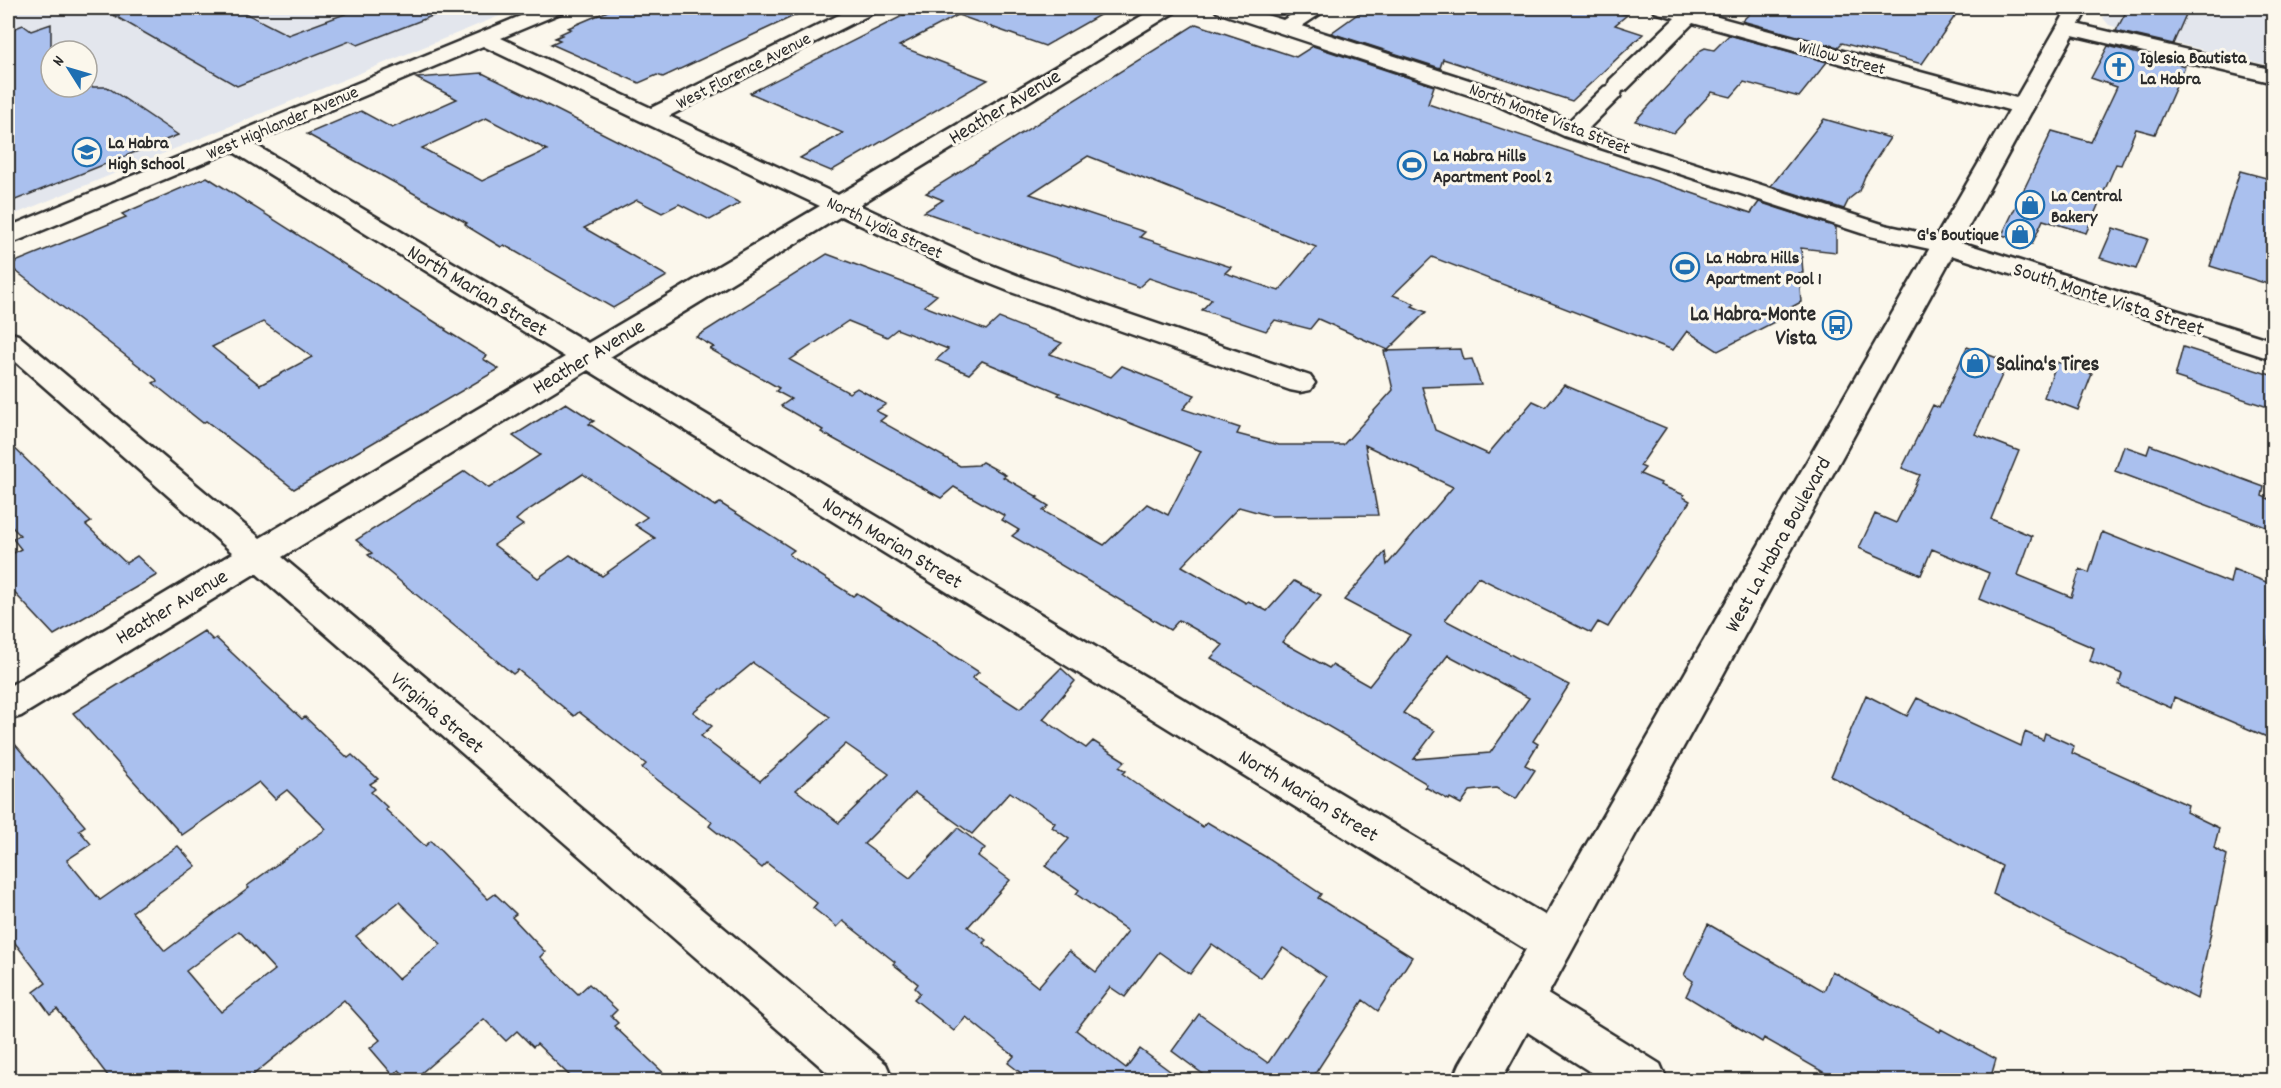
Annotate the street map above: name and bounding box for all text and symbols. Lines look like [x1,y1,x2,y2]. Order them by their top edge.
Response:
street label: West Florence Avenue [672,27,816,117]
street label: Willow Street [1795,36,1888,83]
north arrow [39,39,99,99]
place label: Iglesia Bautista La Habra [2140,47,2247,93]
text: N [47,51,71,72]
church icon: Iglesia Bautista La Habra [2103,51,2135,83]
street label: Heather Avenue [944,63,1067,154]
street label: North Monte Vista Street [1465,78,1634,163]
street label: West Highlander Avenue [203,81,363,168]
place label: La Habra High School [108,132,185,178]
school or university icon: La Habra High School [71,136,103,168]
place label: La Habra Hills Apartment Pool 2 [1433,145,1553,191]
sports icon: La Habra Hills Apartment Pool 2 [1396,149,1428,181]
place label: La Central Bakery [2051,185,2123,231]
shop icon: La Central Bakery [2014,189,2046,221]
street label: North Lydia Street [822,191,946,267]
shop icon: G's Boutique [2004,218,2036,250]
place label: G's Boutique [1917,224,1999,249]
street label: North Marian Street [401,239,552,346]
place label: La Habra Hills Apartment Pool 1 [1706,247,1822,293]
sports icon: La Habra Hills Apartment Pool 1 [1669,251,1701,283]
street label: South Monte Vista Street [2009,256,2208,346]
place label: La Habra-Monte Vista [1690,301,1817,355]
bus stop icon: La Habra-Monte Vista [1821,309,1853,341]
street label: Heather Avenue [528,313,651,404]
shop icon: Salina's Tires [1959,347,1991,379]
place label: Salina's Tires [1996,351,2100,381]
street label: West La Habra Boulevard [1719,452,1840,639]
street label: North Marian Street [816,491,967,598]
street label: Heather Avenue [111,563,234,654]
street label: Virginia Street [383,666,490,763]
street label: North Marian Street [1232,744,1383,851]

